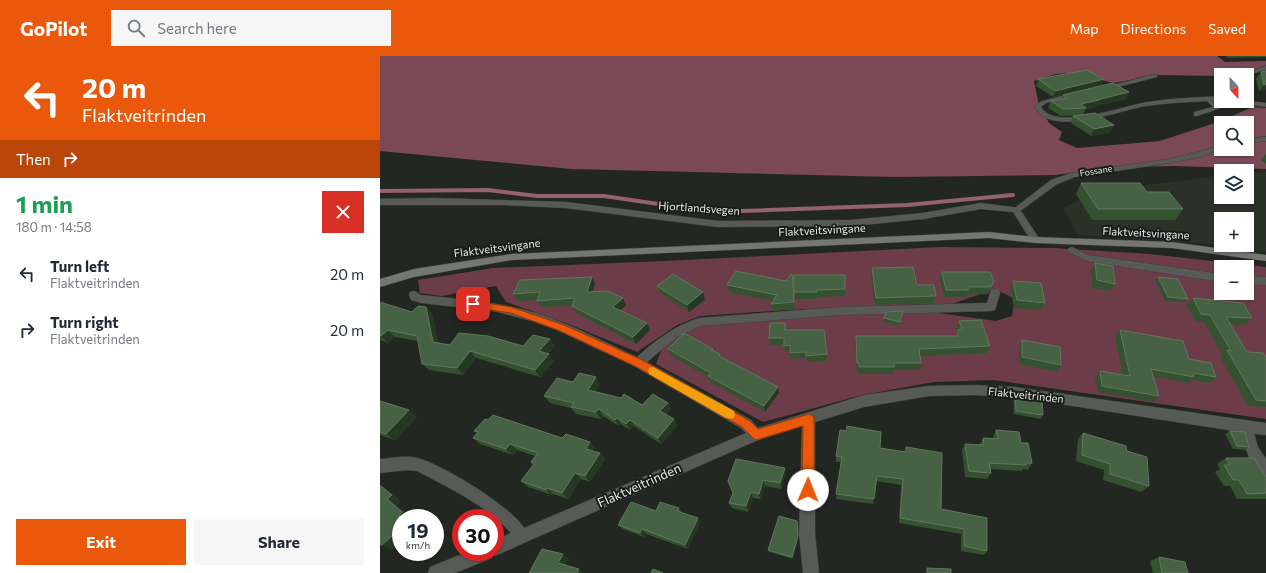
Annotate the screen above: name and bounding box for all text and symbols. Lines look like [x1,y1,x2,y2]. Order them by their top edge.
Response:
search box [111,10,391,46]
text: GoPilot [20,17,87,40]
icon: search [125,17,147,39]
text: Search here [157,19,237,37]
text: Map [1070,20,1099,37]
text: Directions [1121,20,1186,37]
text: Saved [1208,20,1246,37]
north arrow [1214,68,1254,108]
map controls [1214,68,1254,300]
text: 20 m [82,70,146,104]
icon: left [16,72,68,124]
text: Flaktveitrinden [82,104,206,126]
button: search [1214,116,1254,156]
icon: right [59,148,81,170]
text: Then [16,150,51,168]
street label: Fossane [1079,162,1113,179]
button: layers [1214,164,1254,204]
text: 1 min [16,189,73,218]
button: close [322,191,364,233]
street label: Hjortlandsvegen [658,198,740,217]
button: + [1214,212,1254,252]
text: 180 m · 14:58 [16,219,92,235]
street label: Flaktveitsvingane [778,221,866,238]
street label: Flaktveitsvingane [1102,224,1190,241]
street label: Flaktveitsvingane [453,236,541,259]
text: Turn left [50,257,109,275]
button: − [1214,260,1254,300]
icon: left [16,263,38,285]
text: 20 m [330,265,364,283]
text: Flaktveitrinden [50,275,140,291]
pin [456,287,490,321]
icon: arrive [462,293,484,315]
text: Turn right [50,313,119,331]
icon: right [16,319,38,341]
text: 20 m [330,321,364,339]
text: Flaktveitrinden [50,331,140,347]
street label: Flaktveitrinden [988,384,1064,405]
street label: Flaktveitrinden [595,459,683,511]
position arrow [787,469,829,511]
speed limit sign: 30 [452,509,504,561]
text: 19 [407,518,429,542]
button: Exit [16,519,186,565]
button: Share [194,519,364,565]
text: km/h [406,539,430,551]

